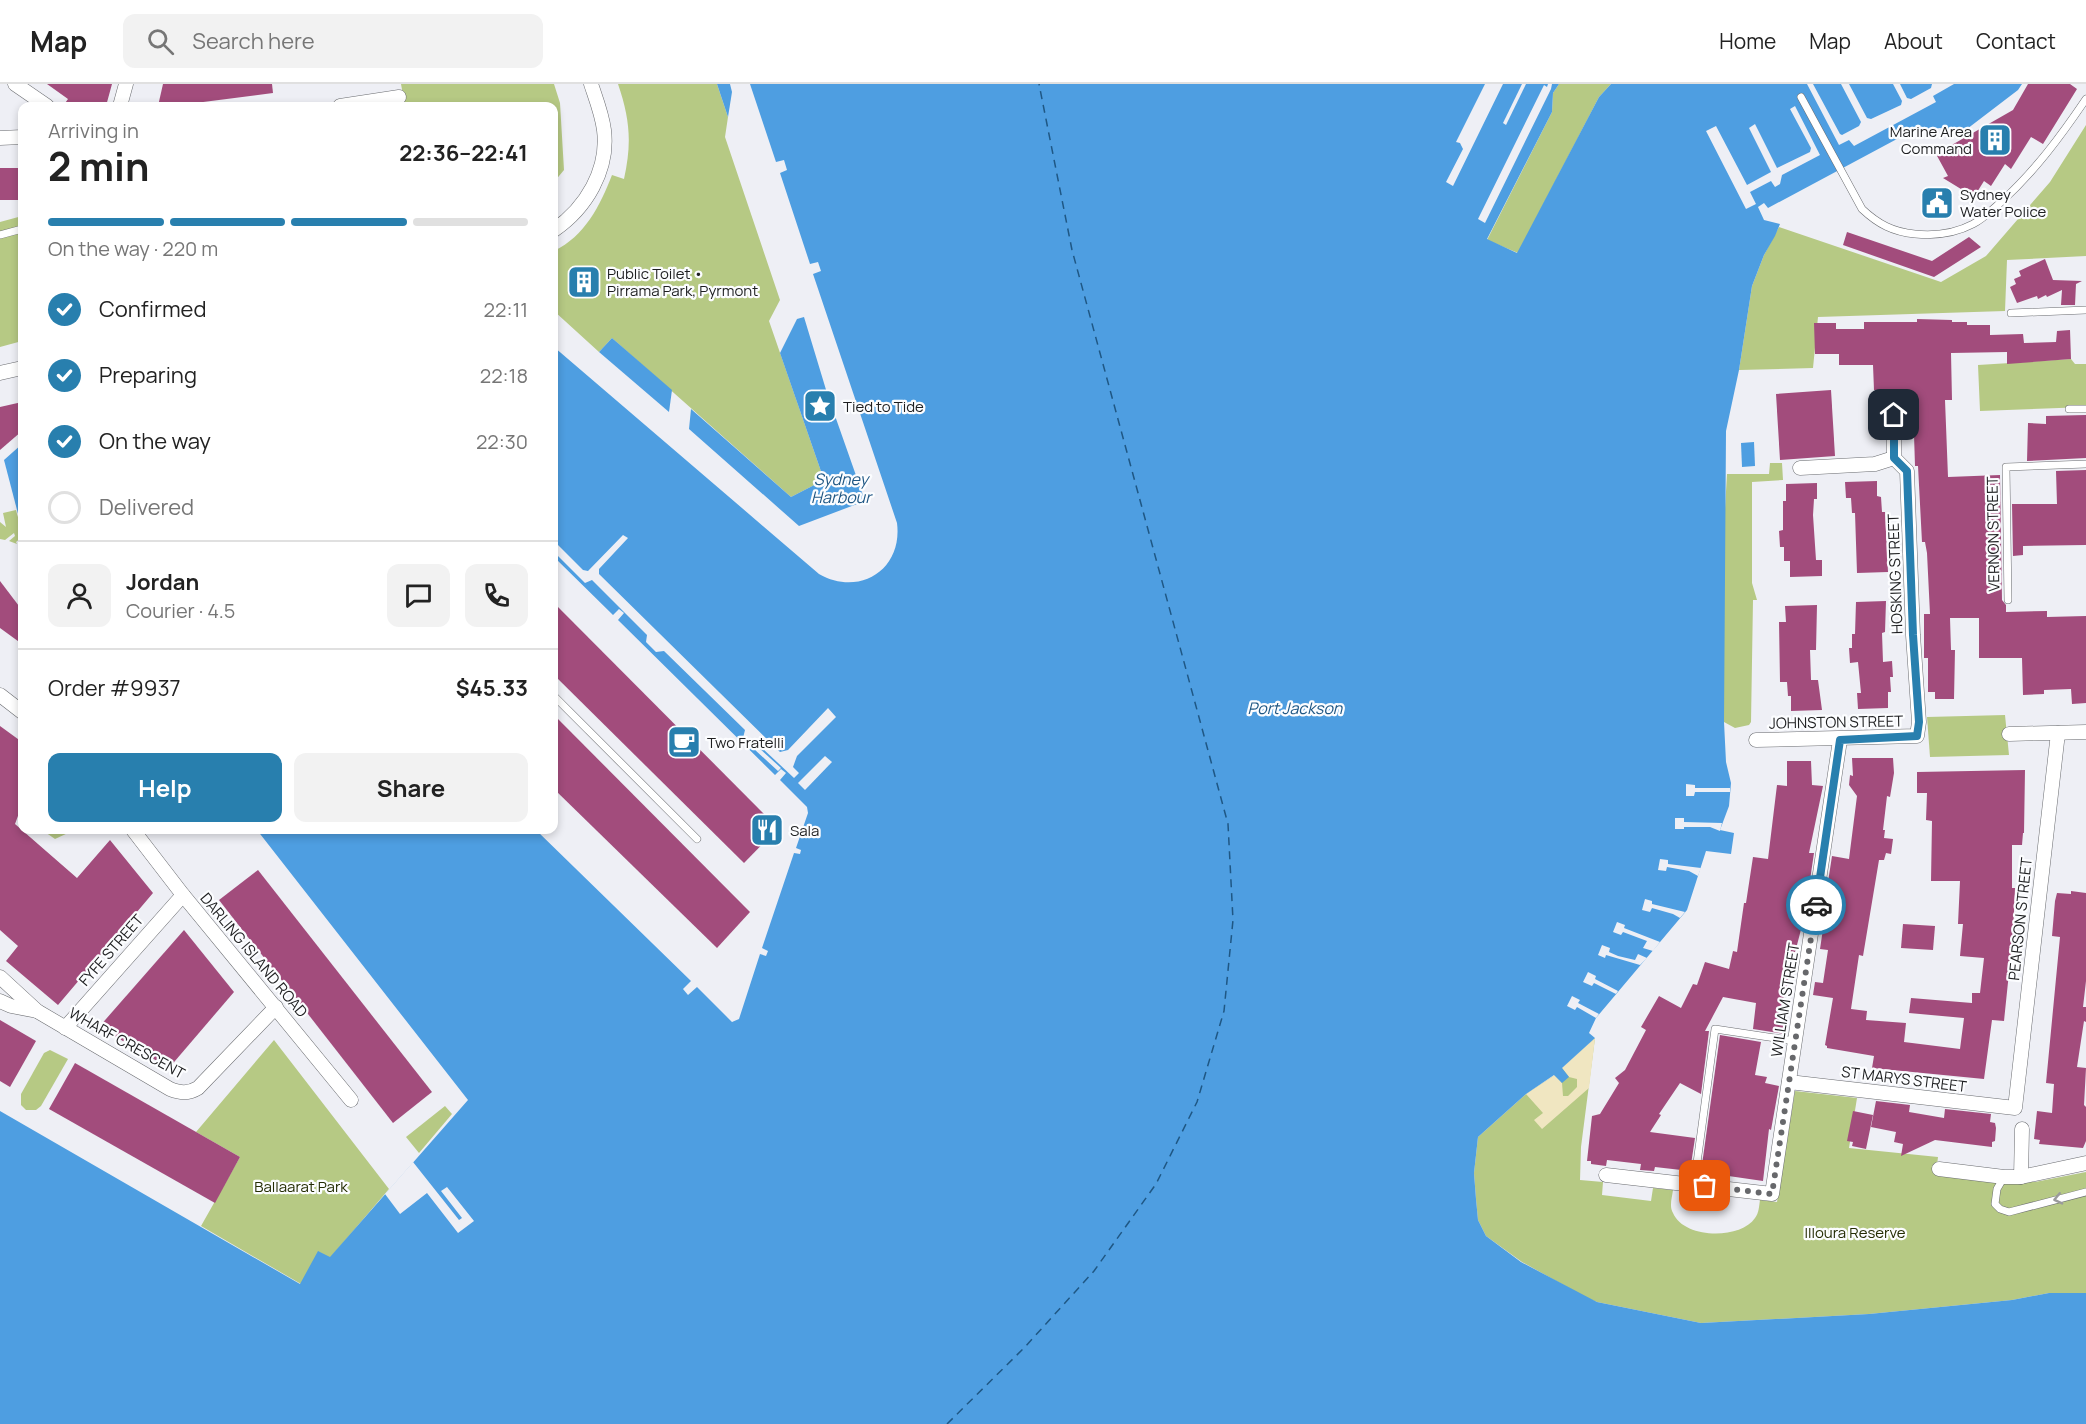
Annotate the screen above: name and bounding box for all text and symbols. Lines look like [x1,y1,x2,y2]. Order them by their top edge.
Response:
search box [123,14,543,68]
text: Map [30,22,87,60]
icon: search [144,25,177,58]
text: Search here [192,26,315,56]
text: Home [1719,27,1776,55]
text: Map [1809,27,1851,55]
text: About [1884,27,1943,55]
text: Contact [1976,27,2056,55]
text: Arriving in [48,117,139,144]
place label: Marine Area Command [1890,121,1972,159]
building icon: Marine Area Command [1977,122,2013,158]
text: 22:36–22:41 [399,138,528,168]
text: 2 min [48,139,149,193]
place label: Sydney Water Police [1960,184,2047,222]
public building icon: Sydney Water Police [1919,185,1955,221]
text: On the way · 220 m [48,235,218,262]
place label: Public Toilet • Pirrama Park, Pyrmont [607,263,758,301]
building icon: Public Toilet • Pirrama Park, Pyrmont [566,264,602,300]
icon: check [48,293,81,326]
text: Confirmed [99,294,207,324]
text: 22:11 [484,296,528,323]
icon: check [48,359,81,392]
text: Preparing [99,360,197,390]
text: 22:18 [480,362,528,389]
place icon: Tied to Tide [802,388,838,424]
pin [1868,389,1919,440]
place label: Tied to Tide [843,396,924,417]
icon: home [1877,398,1910,431]
icon: check [48,425,81,458]
text: On the way [99,426,211,456]
text: 22:30 [476,428,528,455]
water label: Sydney Harbour [811,468,873,508]
street label: VERNON STREET [1981,476,2005,592]
text: Delivered [99,492,194,522]
street label: HOSKING STREET [1882,513,1908,634]
button: person [48,564,111,627]
button: chat [387,564,450,627]
button: phone [465,564,528,627]
text: Jordan [126,567,199,597]
text: Courier · 4.5 [126,597,235,624]
text: Order #9937 [48,673,181,703]
text: $45.33 [456,673,528,703]
water label: Port Jackson [1248,697,1343,719]
street label: JOHNSTON STREET [1769,710,1903,734]
cafe icon: Two Fratelli [666,724,702,760]
place label: Two Fratelli [707,732,784,753]
button: Help [48,753,282,822]
button: Share [294,753,528,822]
restaurant icon: Sala [749,812,785,848]
place label: Sala [790,820,819,841]
street label: PEARSON STREET [2003,856,2037,982]
courier [1786,875,1846,935]
street label: DARLING ISLAND ROAD [196,888,312,1022]
icon: car [1800,889,1833,922]
street label: FYFE STREET [74,910,148,990]
street label: WILLIAM STREET [1766,941,1804,1059]
street label: WHARF CRESCENT [65,1002,189,1084]
street label: ST MARYS STREET [1840,1061,1968,1097]
pin [1679,1160,1730,1211]
icon: bag [1688,1169,1721,1202]
park label: Ballaarat Park [254,1176,348,1197]
one-way arrow [2053,1191,2063,1204]
park label: Illoura Reserve [1804,1222,1906,1243]

